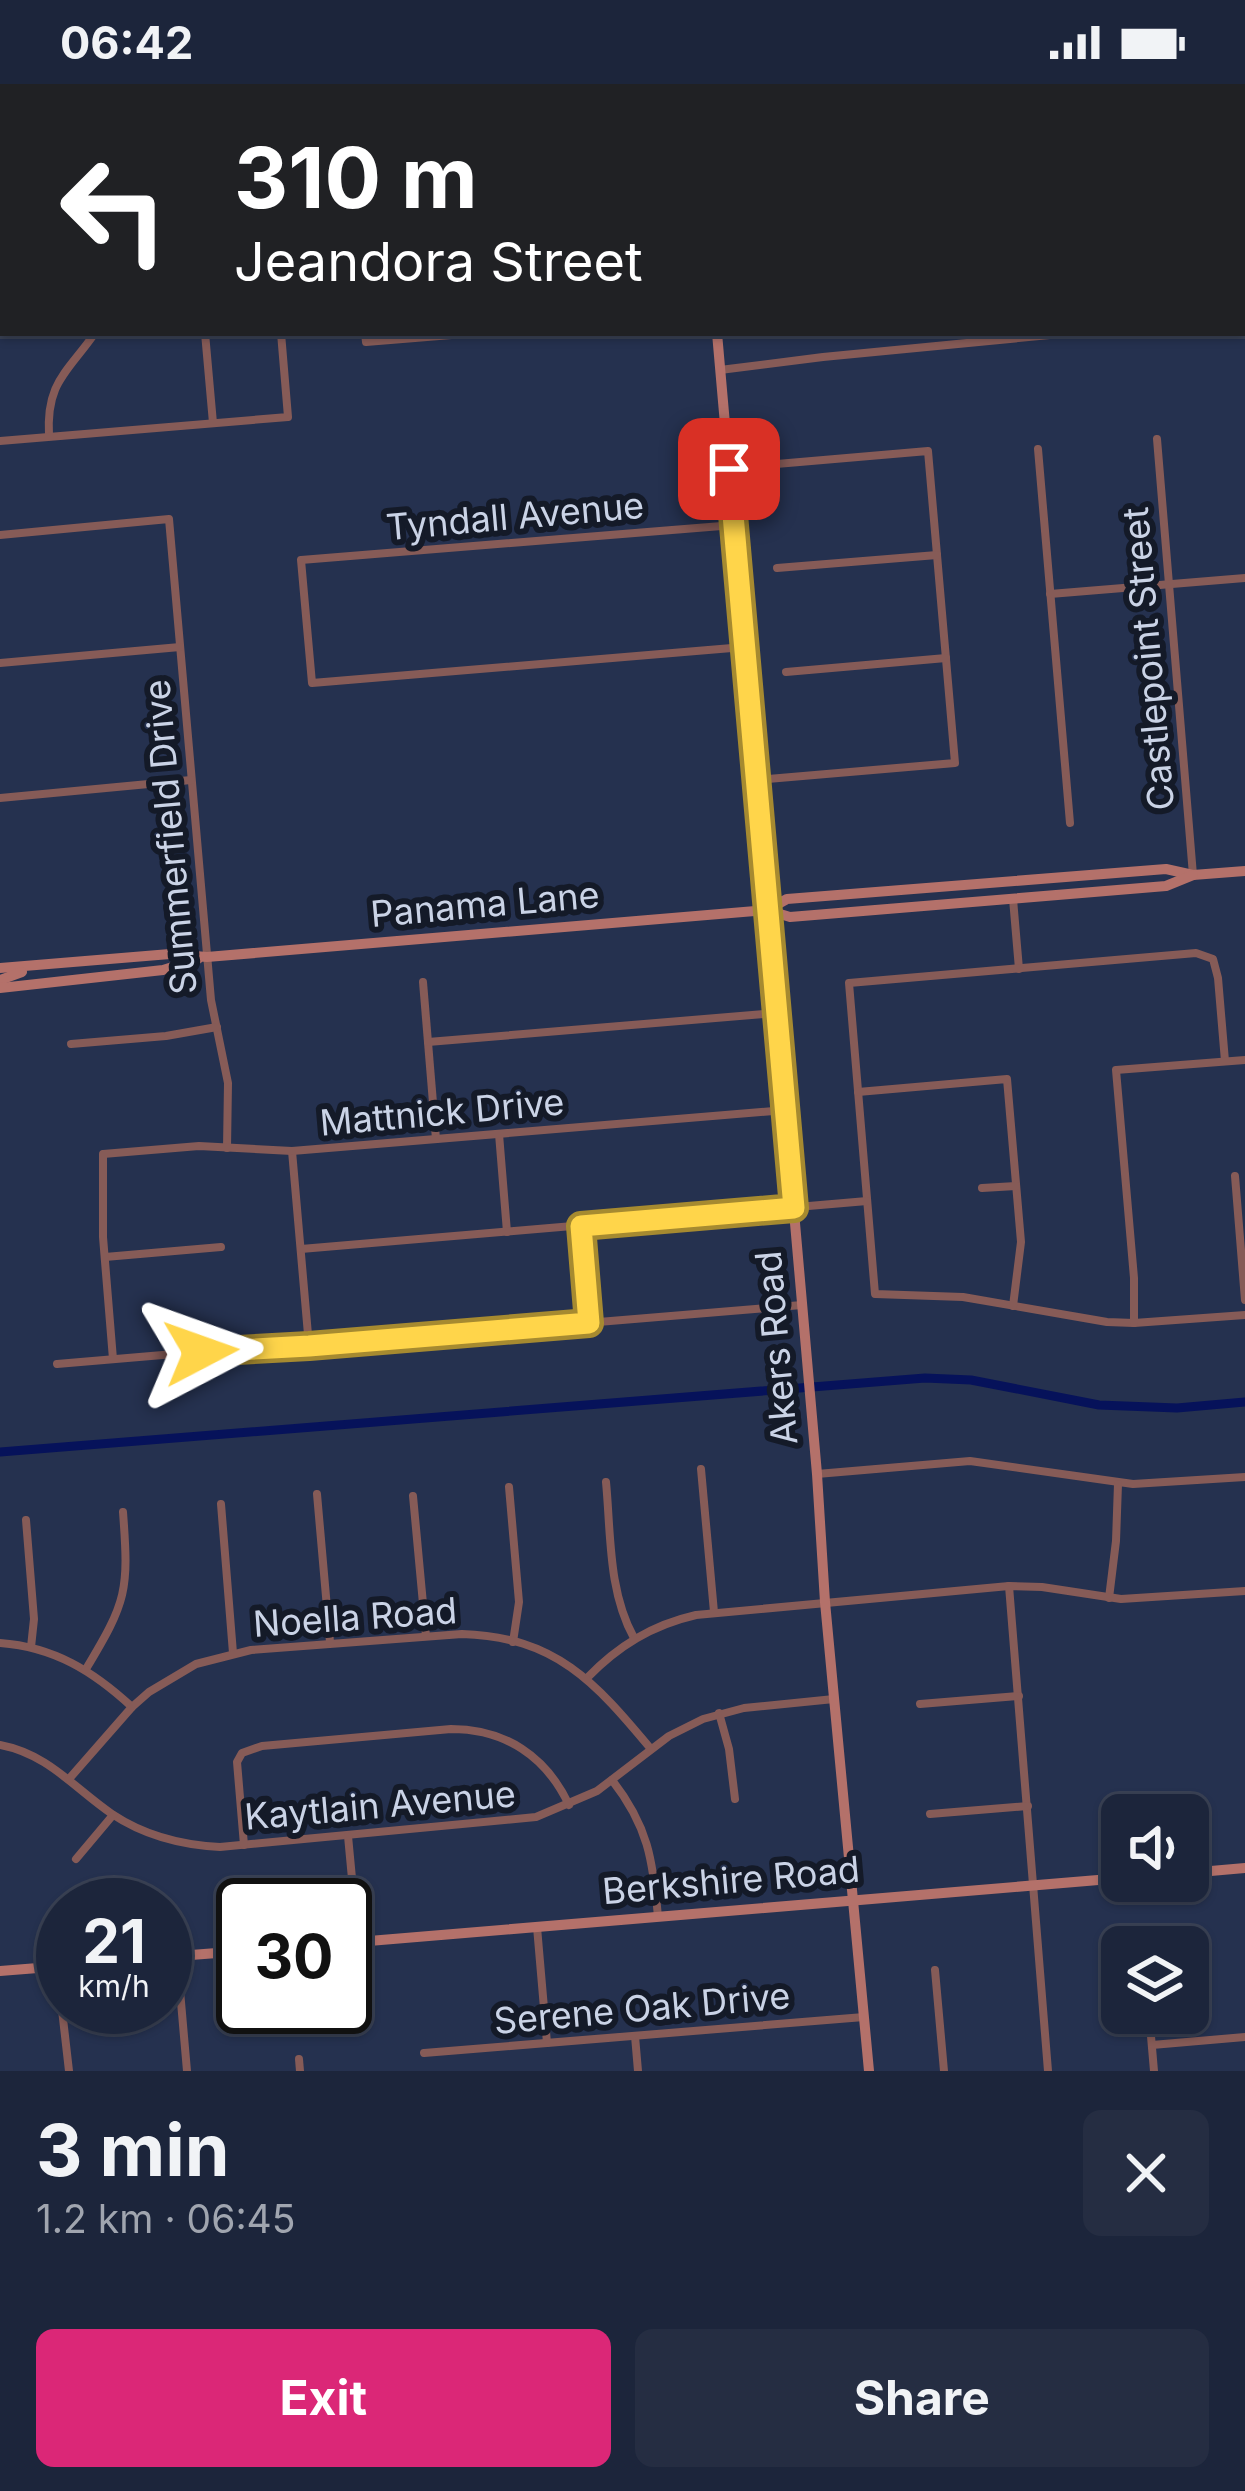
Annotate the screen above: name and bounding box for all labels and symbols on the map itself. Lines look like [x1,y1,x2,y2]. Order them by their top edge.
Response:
pin [678,418,780,520]
street label: Tyndall Avenue [384,483,646,549]
street label: Castlepoint Street [1113,505,1183,812]
street label: Summerfield Drive [134,678,206,996]
street label: Panama Lane [369,872,601,936]
street label: Mattnick Drive [318,1079,566,1145]
street label: Akers Road [746,1249,806,1447]
position arrow [138,1289,264,1415]
street label: Noella Road [252,1588,458,1646]
street label: Kaytlain Avenue [243,1771,517,1839]
street label: Berkshire Road [600,1847,862,1913]
speed limit sign: 30 [216,1878,372,2034]
street label: Serene Oak Drive [492,1973,792,2043]

